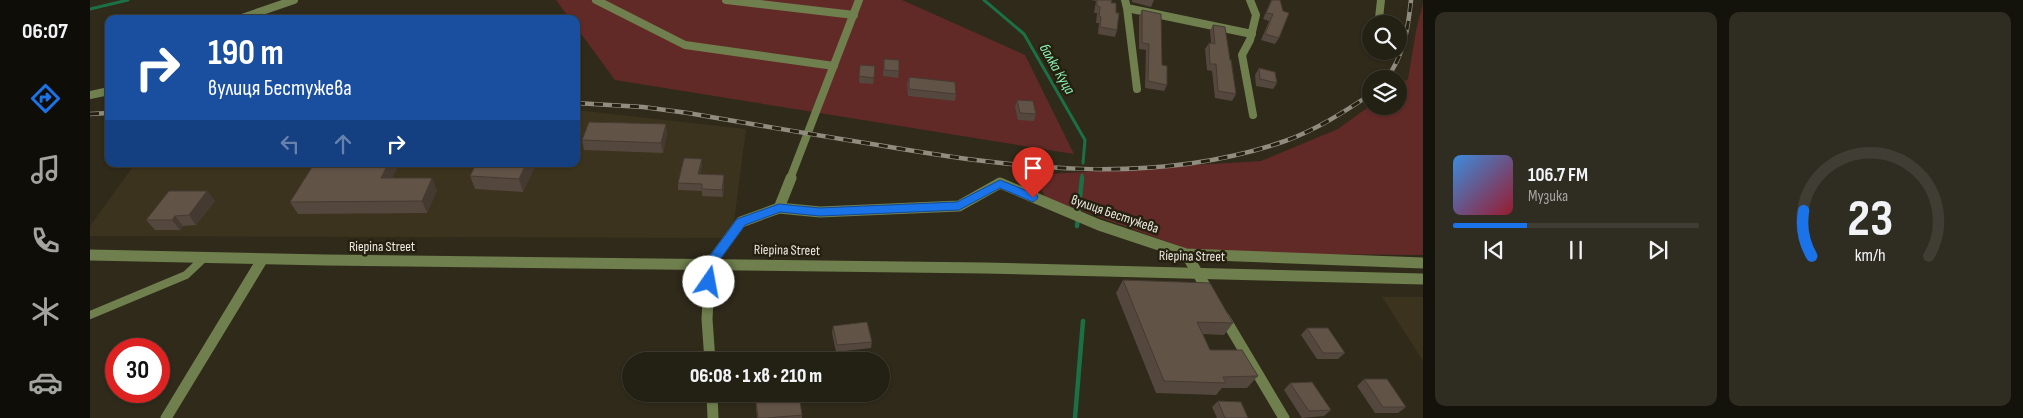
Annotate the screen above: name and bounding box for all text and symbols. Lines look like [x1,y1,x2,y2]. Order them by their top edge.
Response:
map controls [1362,15,1407,115]
button: search [1362,15,1407,60]
text: 06:07 [22,18,68,45]
text: 190 m [208,32,284,75]
icon: right [125,35,190,100]
water label: балка Куца [1035,40,1079,98]
button: layers [1362,70,1407,115]
text: вулиця Бестужева [208,75,352,102]
icon: directions [28,81,63,116]
icon: left [276,130,304,158]
icon: ahead [329,130,357,158]
icon: right [382,130,410,158]
pin [1012,147,1054,198]
icon: music [28,152,63,187]
icon: arrive [1019,154,1047,182]
text: 106.7 FM [1528,164,1588,187]
text: Музика [1528,187,1568,206]
text: 23 [1847,188,1893,251]
street label: вулиця Бестужева [1069,191,1161,237]
icon: phone [28,223,63,258]
icon: previous [1480,236,1508,264]
icon: pause [1562,236,1590,264]
icon: next [1644,236,1672,264]
street label: Riepina Street [349,238,415,255]
street label: Riepina Street [754,241,820,259]
text: km/h [1855,245,1885,266]
street label: Riepina Street [1159,247,1225,265]
position arrow [682,255,734,307]
icon: climate [28,294,63,329]
speed limit sign: 30 [105,338,170,403]
icon: car [28,365,63,400]
text: 06:08 · 1 хв · 210 m [690,365,822,388]

